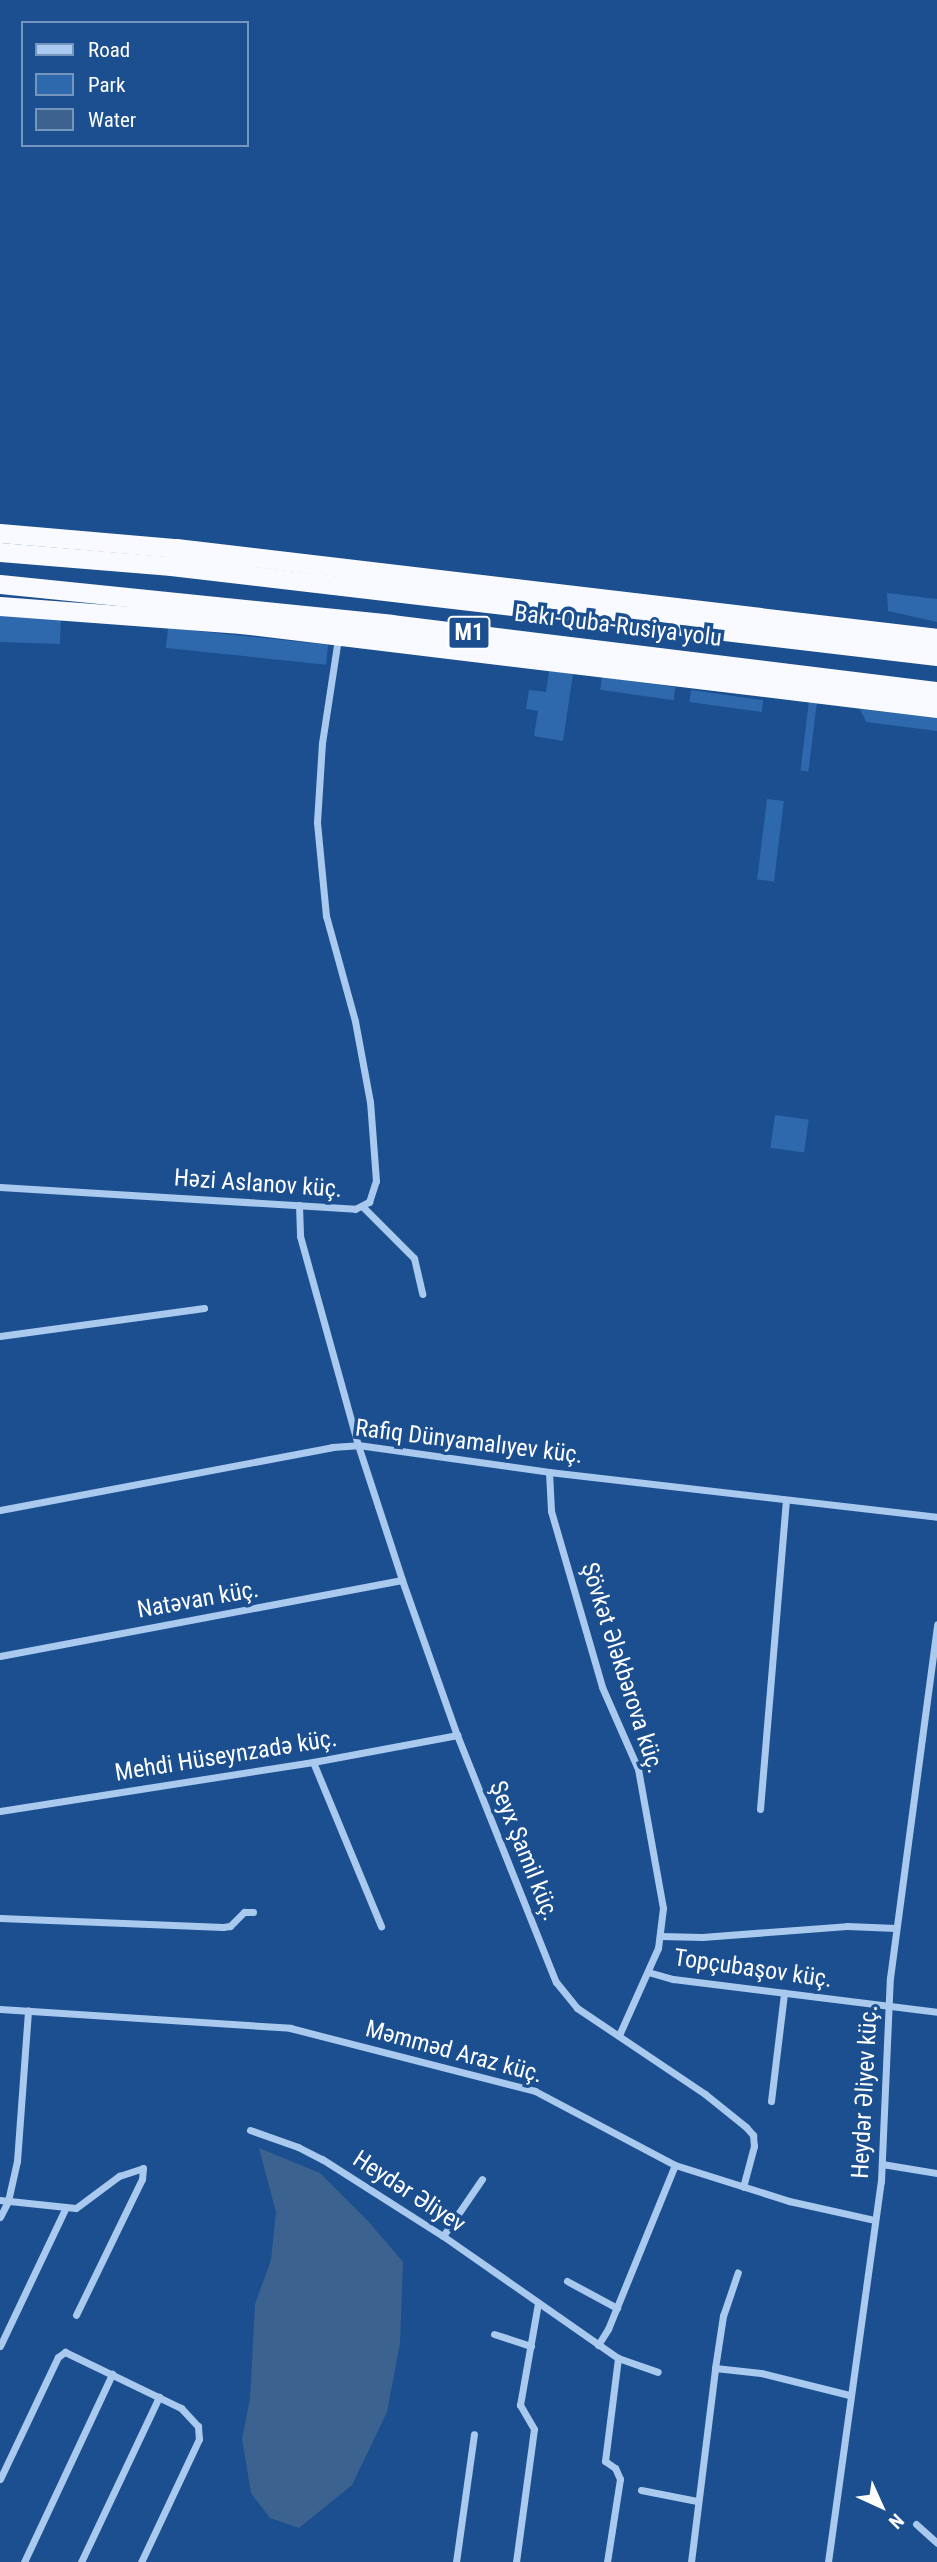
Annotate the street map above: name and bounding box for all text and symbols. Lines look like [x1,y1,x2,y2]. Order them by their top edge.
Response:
legend [21,21,248,147]
text: Road [88,38,130,62]
text: Park [88,73,125,97]
text: Water [88,108,136,132]
street label: Bakı-Quba-Rusiya yolu [513,599,723,653]
road number: M1 [446,614,492,652]
street label: Həzi Aslanov küç. [173,1164,343,1204]
street label: Rafiq Dünyamalıyev küç. [354,1414,584,1470]
street label: Şövkət Ələkbərova küç. [574,1559,670,1777]
street label: Natəvan küç. [135,1575,261,1625]
street label: Mehdi Hüseynzadə küç. [113,1724,339,1788]
street label: Şeyx Şamil küç. [483,1777,565,1925]
street label: Topçubaşov küç. [672,1944,834,1994]
street label: Heydər Əliyev küç. [846,2005,884,2179]
street label: Məmməd Araz küç. [362,2015,546,2089]
street label: Heydər Əliyev [347,2145,471,2239]
north arrow [846,2471,916,2541]
text: N [884,2509,908,2533]

